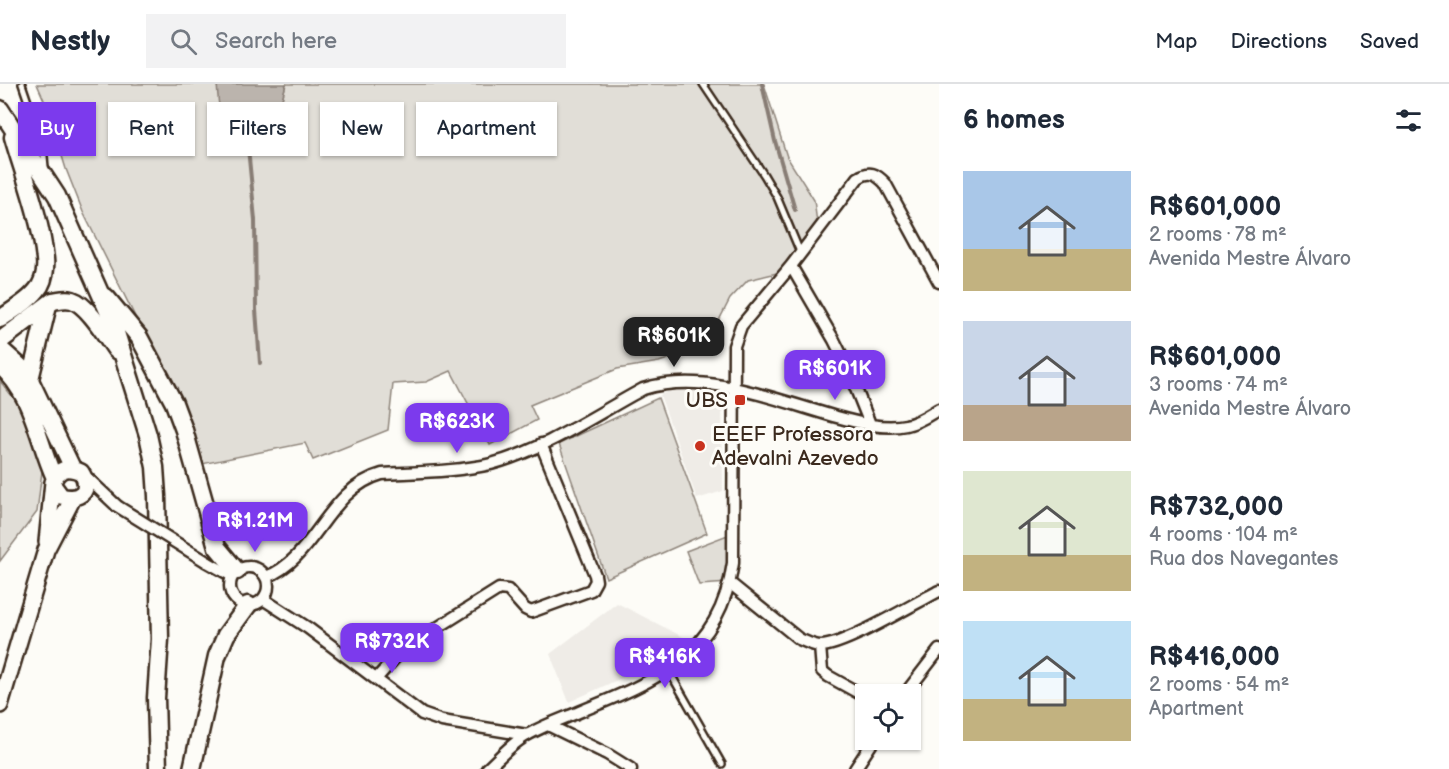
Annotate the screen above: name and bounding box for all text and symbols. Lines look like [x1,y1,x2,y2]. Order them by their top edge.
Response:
search box [146,14,566,68]
text: Nestly [30,25,110,58]
icon: search [167,25,200,58]
text: Search here [215,28,337,55]
text: Map [1155,29,1198,54]
text: Directions [1231,29,1327,54]
text: Saved [1360,29,1419,54]
chip: Buy [18,102,96,156]
chip: Rent [108,102,195,156]
chip: Filters [207,102,308,156]
chip: New [320,102,404,156]
chip: Apartment [416,102,557,156]
icon: filters [1392,104,1425,137]
text: 6 homes [963,105,1065,136]
text: R$601,000 [1149,192,1281,223]
icon: home [1011,195,1083,267]
text: 2 rooms · 78 m² [1149,223,1287,247]
text: Avenida Mestre Álvaro [1149,247,1351,271]
pin: R$601K [625,317,723,368]
text: R$601K [637,324,711,348]
text: R$601,000 [1149,342,1281,373]
icon: home [1011,345,1083,417]
pin: R$601K [786,350,884,401]
text: R$601K [798,357,872,381]
text: 3 rooms · 74 m² [1149,373,1288,397]
place label: UBS [686,388,728,413]
marker: UBS [733,393,747,407]
text: Avenida Mestre Álvaro [1149,397,1351,421]
pin: R$623K [408,403,506,454]
text: R$623K [419,410,495,434]
place label: EEEF Professora Adevalni Azevedo [712,422,879,471]
marker: EEEF Professora Adevalni Azevedo [693,439,707,453]
text: R$732,000 [1149,492,1283,523]
icon: home [1011,495,1083,567]
pin: R$1.21M [200,502,310,553]
text: R$1.21M [217,509,293,533]
text: 4 rooms · 104 m² [1149,523,1298,547]
text: Rua dos Navegantes [1149,547,1338,571]
pin: R$732K [343,623,441,674]
text: R$732K [354,630,430,654]
pin: R$416K [616,638,714,689]
text: R$416,000 [1149,642,1280,673]
text: R$416K [629,645,701,669]
icon: home [1011,645,1083,717]
text: 2 rooms · 54 m² [1149,673,1289,697]
map controls [855,684,921,750]
button: locate [855,684,921,750]
text: Apartment [1149,697,1244,721]

